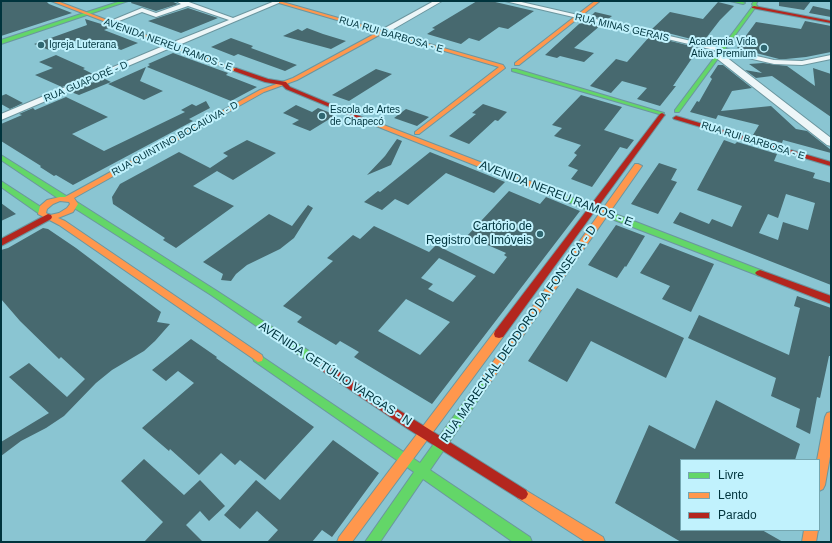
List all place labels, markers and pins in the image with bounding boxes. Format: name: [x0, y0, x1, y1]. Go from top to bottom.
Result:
place label: Academia Vida Ativa Premium: [689, 36, 756, 60]
place label: Igreja Luterana: [49, 39, 116, 51]
marker: Igreja Luterana: [36, 40, 46, 50]
marker: Academia Vida Ativa Premium: [759, 43, 769, 53]
place label: Escola de Artes de Chapecó: [330, 104, 400, 128]
marker: Escola de Artes de Chapecó: [317, 111, 327, 121]
place label: Cartório de Registro de Imóveis: [426, 220, 532, 248]
marker: Cartório de Registro de Imóveis: [535, 229, 545, 239]

